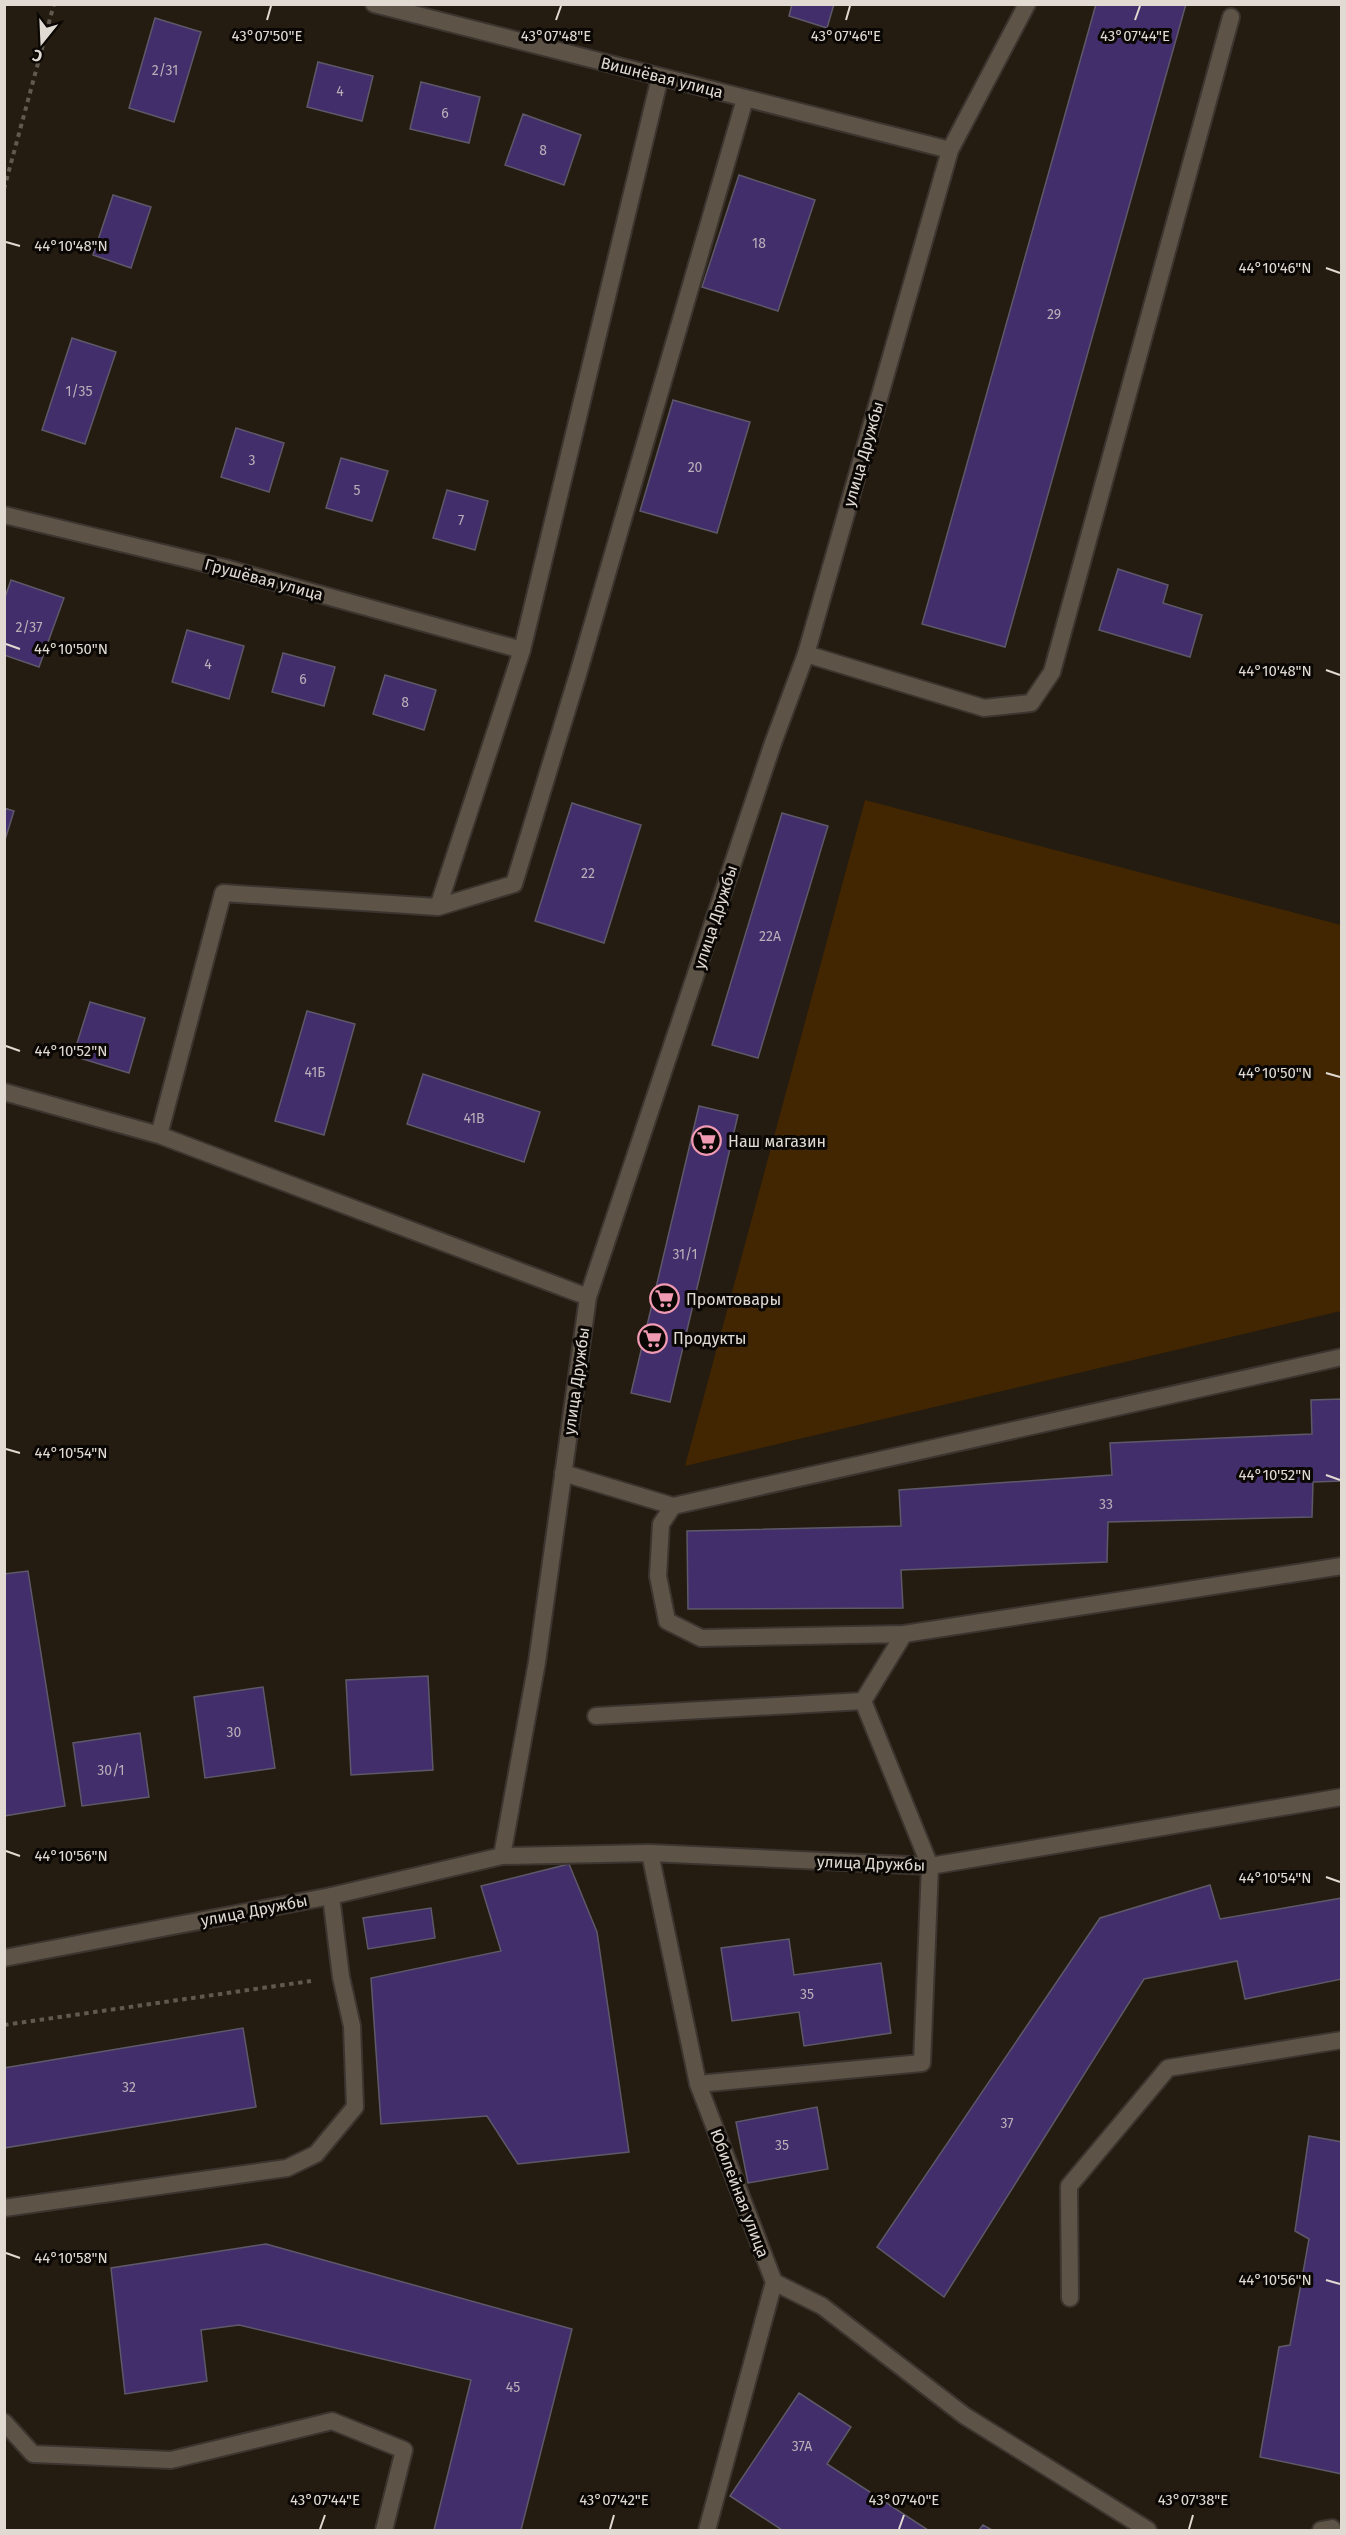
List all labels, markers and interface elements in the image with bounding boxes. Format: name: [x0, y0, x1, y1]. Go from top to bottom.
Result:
north arrow: [12, 12, 72, 72]
text: 43°07'50"E: [232, 27, 302, 45]
text: 43°07'48"E: [521, 27, 591, 45]
text: 43°07'46"E: [811, 27, 881, 45]
text: 43°07'44"E: [1100, 27, 1170, 45]
text: С: [29, 45, 45, 66]
street label: Вишнёвая улица: [599, 53, 725, 102]
house number: 2/31: [152, 62, 178, 79]
house number: 4: [336, 83, 344, 100]
house number: 6: [441, 105, 449, 122]
house number: 8: [539, 142, 547, 159]
house number: 18: [752, 235, 766, 252]
text: 44°10'48"N: [34, 237, 108, 255]
text: 44°10'46"N: [1238, 259, 1312, 277]
house number: 29: [1047, 306, 1061, 323]
house number: 1/35: [66, 383, 92, 400]
street label: улица Дружбы: [839, 399, 888, 509]
house number: 3: [249, 452, 256, 469]
house number: 20: [688, 459, 703, 476]
house number: 5: [353, 482, 361, 499]
house number: 7: [458, 512, 464, 529]
street label: Грушёвая улица: [202, 555, 325, 604]
house number: 2/37: [16, 619, 42, 636]
text: 44°10'50"N: [34, 640, 108, 658]
house number: 4: [204, 656, 212, 673]
text: 44°10'48"N: [1238, 662, 1312, 680]
house number: 6: [299, 671, 307, 688]
house number: 8: [401, 694, 409, 711]
street label: улица Дружбы: [690, 863, 741, 972]
house number: 22: [581, 865, 595, 882]
house number: 22А: [759, 928, 781, 945]
text: 44°10'52"N: [35, 1042, 107, 1060]
house number: 41Б: [305, 1064, 325, 1081]
text: 44°10'50"N: [1238, 1064, 1312, 1082]
house number: 41В: [463, 1110, 485, 1127]
supermarket icon: Наш магазин: [691, 1125, 723, 1157]
place label: Наш магазин: [728, 1132, 826, 1151]
house number: 31/1: [672, 1246, 698, 1263]
supermarket icon: Промтовары: [649, 1283, 681, 1315]
place label: Промтовары: [686, 1290, 781, 1309]
supermarket icon: Продукты: [636, 1322, 668, 1354]
street label: улица Дружбы: [560, 1326, 593, 1436]
place label: Продукты: [673, 1329, 747, 1348]
text: 44°10'54"N: [35, 1444, 107, 1462]
text: 44°10'52"N: [1239, 1466, 1311, 1484]
house number: 33: [1099, 1496, 1113, 1513]
house number: 30: [227, 1724, 242, 1741]
house number: 30/1: [97, 1762, 125, 1779]
text: 44°10'56"N: [34, 1847, 108, 1865]
street label: улица Дружбы: [817, 1852, 925, 1875]
text: 44°10'54"N: [1239, 1869, 1311, 1887]
street label: улица Дружбы: [199, 1891, 309, 1930]
house number: 35: [800, 1986, 814, 2003]
house number: 32: [122, 2079, 136, 2096]
house number: 37: [1000, 2115, 1014, 2132]
street label: Юбилейная улица: [706, 2126, 773, 2260]
house number: 35: [775, 2137, 789, 2154]
text: 44°10'58"N: [34, 2249, 108, 2267]
text: 44°10'56"N: [1238, 2271, 1312, 2289]
house number: 45: [506, 2379, 520, 2396]
house number: 37А: [792, 2438, 812, 2455]
text: 43°07'44"E: [290, 2491, 360, 2509]
text: 43°07'42"E: [579, 2491, 649, 2509]
text: 43°07'40"E: [869, 2491, 939, 2509]
text: 43°07'38"E: [1158, 2491, 1228, 2509]

